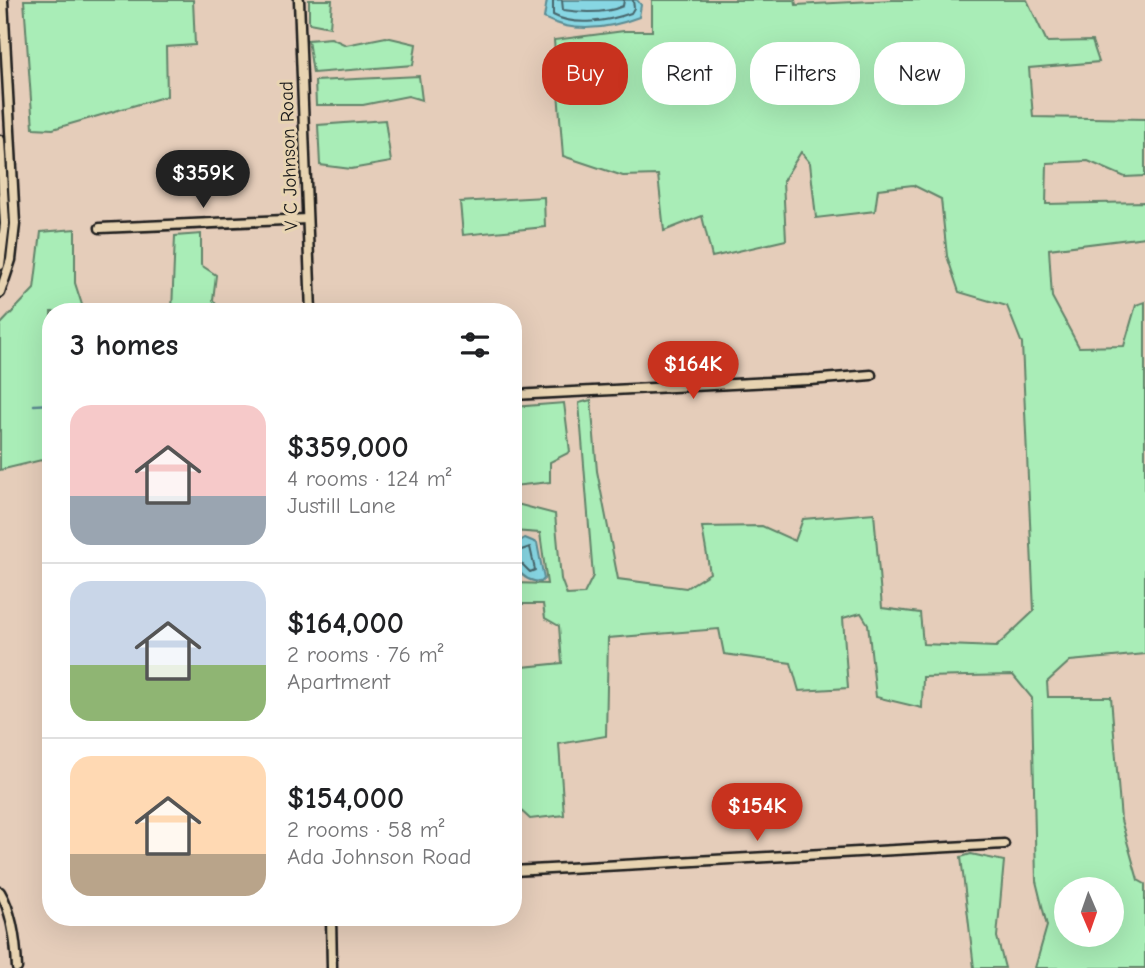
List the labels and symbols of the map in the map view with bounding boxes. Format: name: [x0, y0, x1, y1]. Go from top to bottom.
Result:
street label: V C Johnson Road: [275, 81, 303, 231]
pin: $359K: [154, 150, 252, 210]
pin: $164K: [644, 342, 742, 401]
pin: $154K: [708, 784, 806, 843]
north arrow: [1054, 877, 1124, 947]

